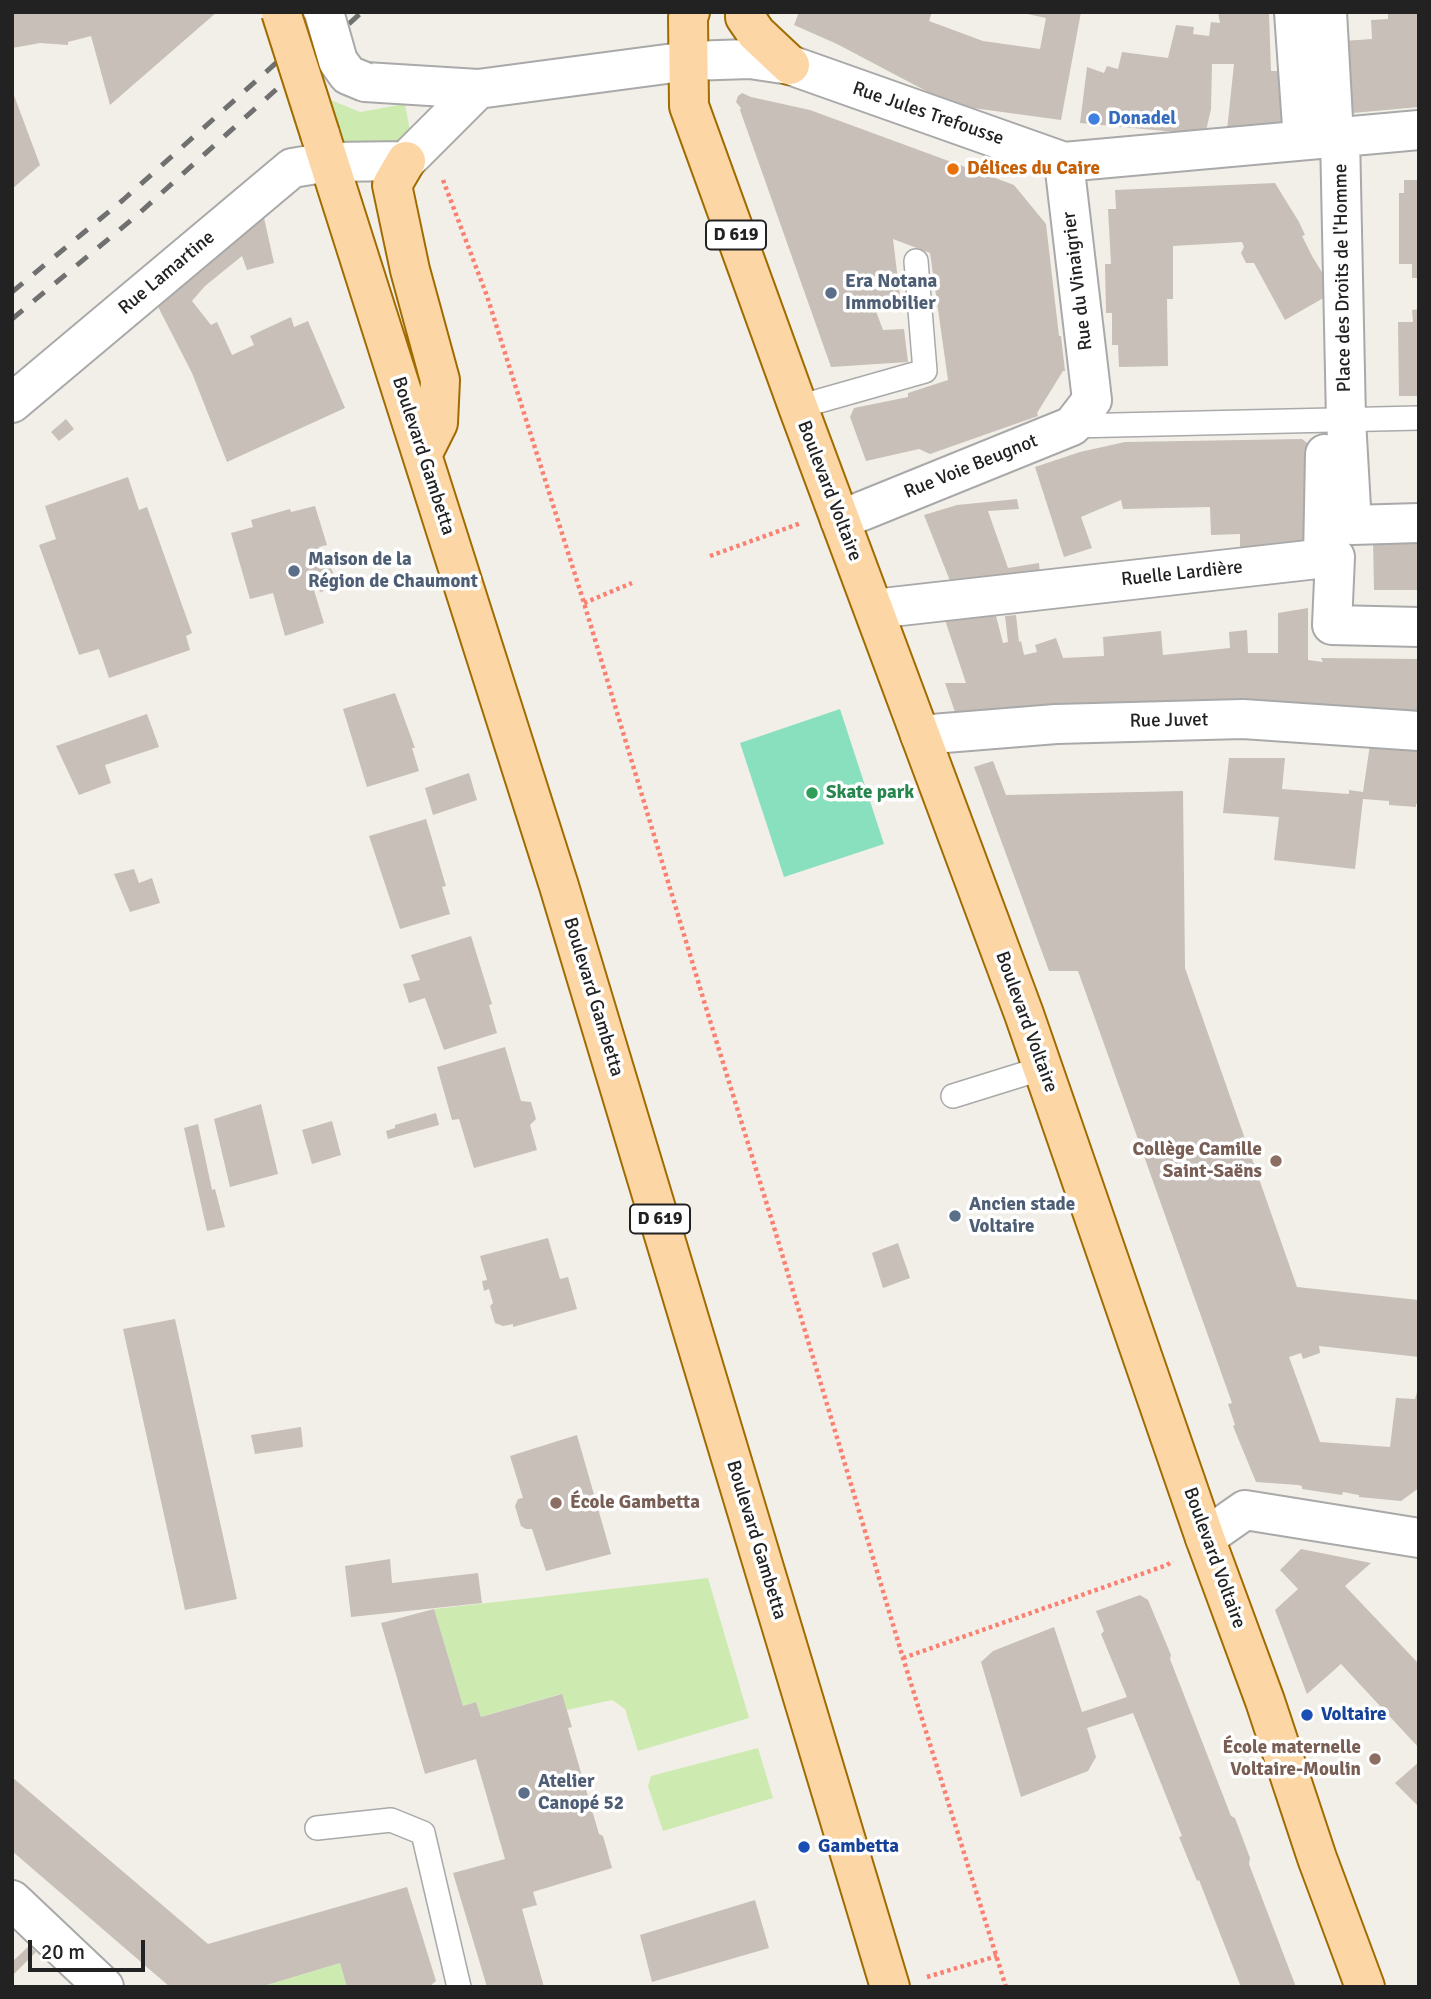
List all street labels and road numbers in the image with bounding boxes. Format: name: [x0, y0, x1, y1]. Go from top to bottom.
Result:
street label: Rue Jules Trefousse: [849, 77, 1007, 151]
street label: Place des Droits de l'Homme: [1330, 163, 1356, 393]
street label: Rue du Vinaigrier: [1058, 210, 1098, 352]
road number: D 619: [706, 220, 766, 249]
street label: Rue Lamartine: [114, 226, 220, 320]
street label: Boulevard Gambetta: [387, 374, 459, 538]
street label: Boulevard Voltaire: [792, 418, 866, 564]
street label: Rue Voie Beugnot: [901, 430, 1041, 504]
street label: Ruelle Lardière: [1120, 556, 1244, 592]
street label: Rue Juvet: [1130, 709, 1208, 733]
street label: Boulevard Gambetta: [558, 915, 628, 1079]
street label: Boulevard Voltaire: [990, 948, 1062, 1096]
road number: D 619: [630, 1204, 690, 1234]
street label: Boulevard Gambetta: [721, 1458, 791, 1622]
street label: Boulevard Voltaire: [1178, 1484, 1250, 1632]

